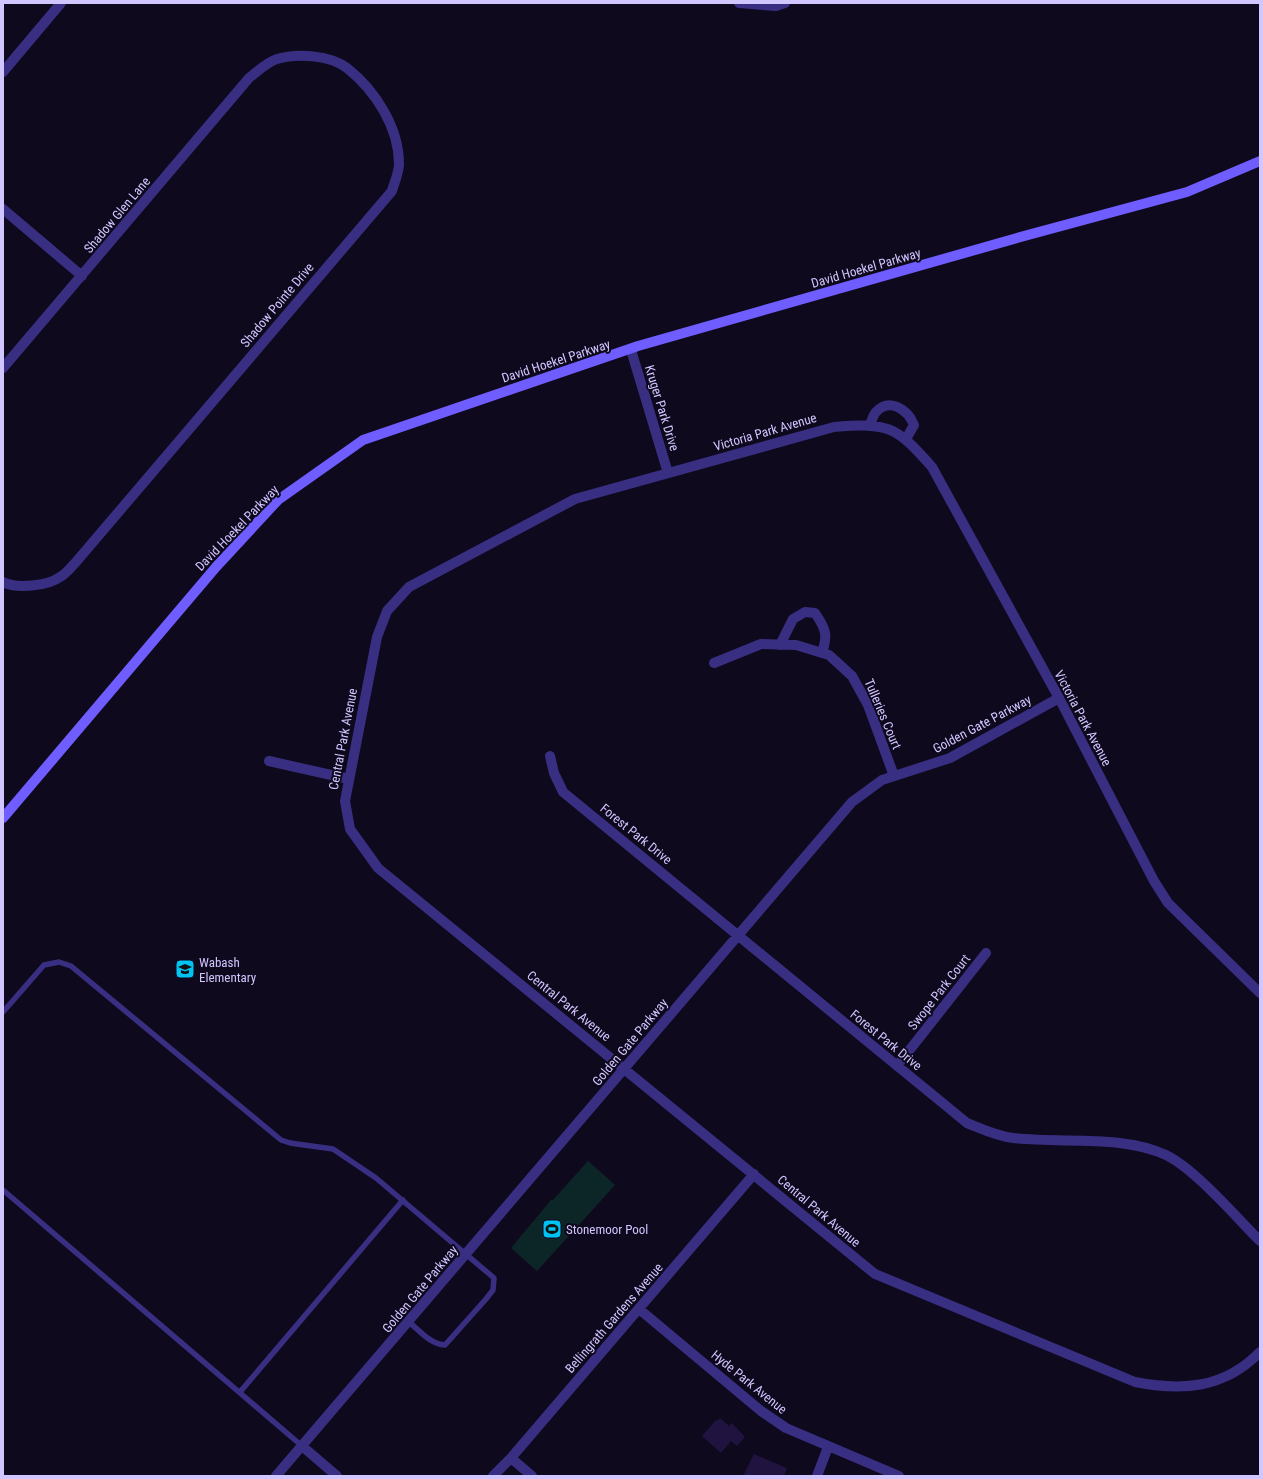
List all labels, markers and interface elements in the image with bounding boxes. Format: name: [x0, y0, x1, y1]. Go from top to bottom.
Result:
street label: Shadow Glen Lane: [81, 174, 153, 256]
street label: David Hoekel Parkway: [810, 245, 923, 291]
street label: Shadow Pointe Drive: [237, 260, 317, 350]
street label: David Hoekel Parkway: [500, 336, 613, 386]
street label: Kruger Park Drive: [642, 363, 682, 453]
street label: Victoria Park Avenue: [712, 410, 818, 454]
street label: David Hoekel Parkway: [192, 482, 282, 574]
street label: Victoria Park Avenue: [1051, 668, 1115, 768]
street label: Tulleries Court: [861, 677, 905, 751]
street label: Central Park Avenue: [326, 687, 360, 791]
street label: Golden Gate Parkway: [930, 692, 1034, 756]
street label: Forest Park Drive: [597, 801, 675, 867]
street label: Swope Park Court: [905, 951, 973, 1033]
place label: Wabash Elementary: [199, 955, 257, 985]
school or university icon: Wabash Elementary: [174, 958, 196, 980]
street label: Central Park Avenue: [524, 968, 614, 1044]
street label: Golden Gate Parkway: [589, 995, 671, 1089]
street label: Forest Park Drive: [847, 1007, 925, 1073]
street label: Central Park Avenue: [775, 1172, 863, 1250]
sports icon: Stonemoor Pool: [541, 1218, 563, 1240]
place label: Stonemoor Pool: [566, 1222, 648, 1237]
street label: Golden Gate Parkway: [379, 1242, 461, 1336]
street label: Bellingrath Gardens Avenue: [562, 1260, 666, 1376]
street label: Hyde Park Avenue: [708, 1347, 790, 1417]

